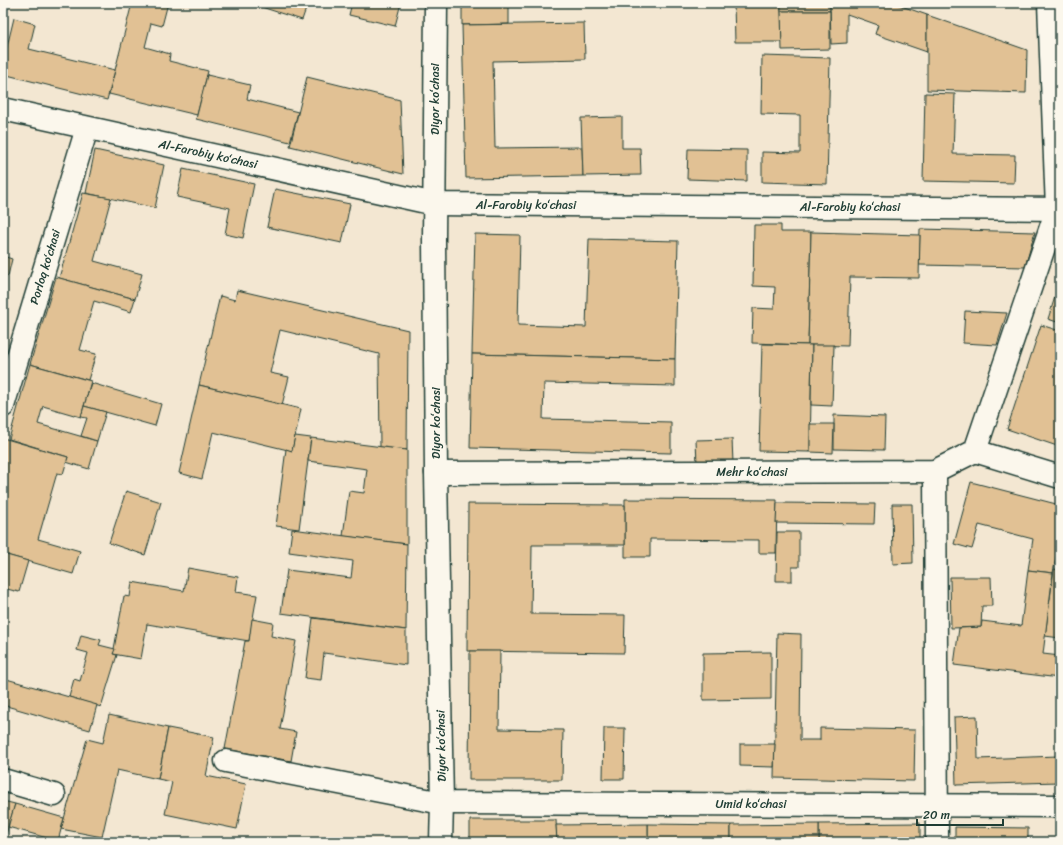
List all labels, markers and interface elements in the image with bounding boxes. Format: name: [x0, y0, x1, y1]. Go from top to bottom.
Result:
street label: Diyor koʻchasi: [424, 62, 446, 135]
street label: Al-Farobiy koʻchasi: [156, 133, 260, 175]
street label: Al-Farobiy koʻchasi: [475, 194, 577, 216]
street label: Al-Farobiy koʻchasi: [799, 196, 901, 218]
street label: Porloq koʻchasi: [23, 226, 67, 307]
street label: Diyor koʻchasi: [425, 386, 447, 459]
street label: Mehr koʻchasi: [716, 461, 788, 483]
street label: Diyor koʻchasi: [429, 709, 453, 782]
street label: Umid koʻchasi: [715, 793, 787, 815]
scale bar: [917, 801, 1003, 827]
text: 20 m: [923, 804, 950, 826]

